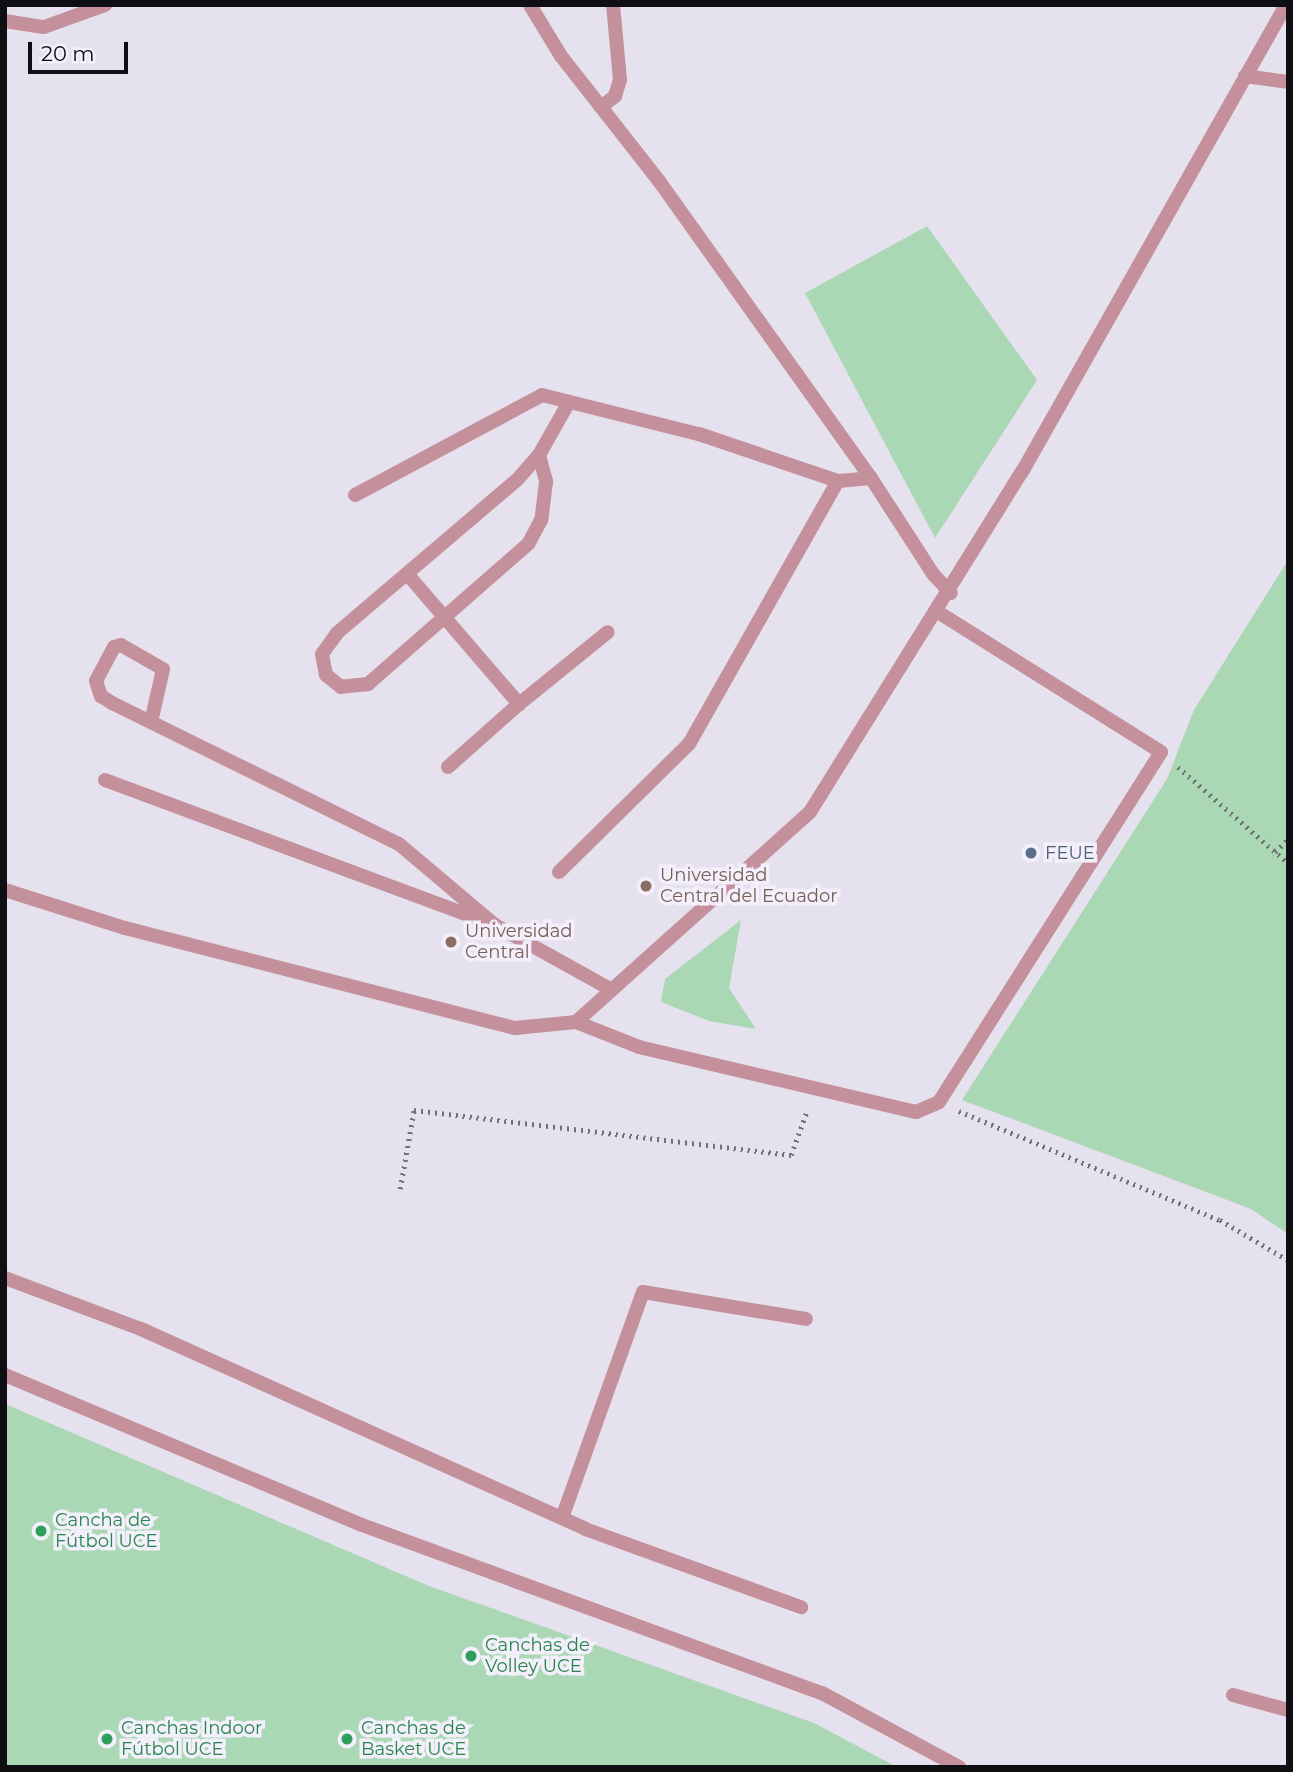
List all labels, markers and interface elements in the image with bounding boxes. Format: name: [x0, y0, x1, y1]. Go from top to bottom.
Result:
scale bar: [32, 28, 131, 72]
text: 20 m: [41, 41, 95, 66]
place label: FEUE: [1045, 842, 1095, 864]
marker: FEUE: [1023, 845, 1039, 861]
place label: Universidad Central del Ecuador: [660, 865, 837, 908]
marker: Universidad Central del Ecuador: [638, 878, 654, 894]
place label: Universidad Central: [465, 921, 572, 964]
marker: Universidad Central: [443, 934, 459, 950]
place label: Cancha de Fútbol UCE: [55, 1510, 158, 1552]
marker: Cancha de Fútbol UCE: [33, 1523, 49, 1539]
place label: Canchas de Volley UCE: [485, 1635, 590, 1678]
marker: Canchas de Volley UCE: [463, 1648, 479, 1664]
place label: Canchas Indoor Fútbol UCE: [121, 1718, 262, 1760]
place label: Canchas de Basket UCE: [361, 1718, 466, 1760]
marker: Canchas Indoor Fútbol UCE: [99, 1731, 115, 1747]
marker: Canchas de Basket UCE: [339, 1731, 355, 1747]

